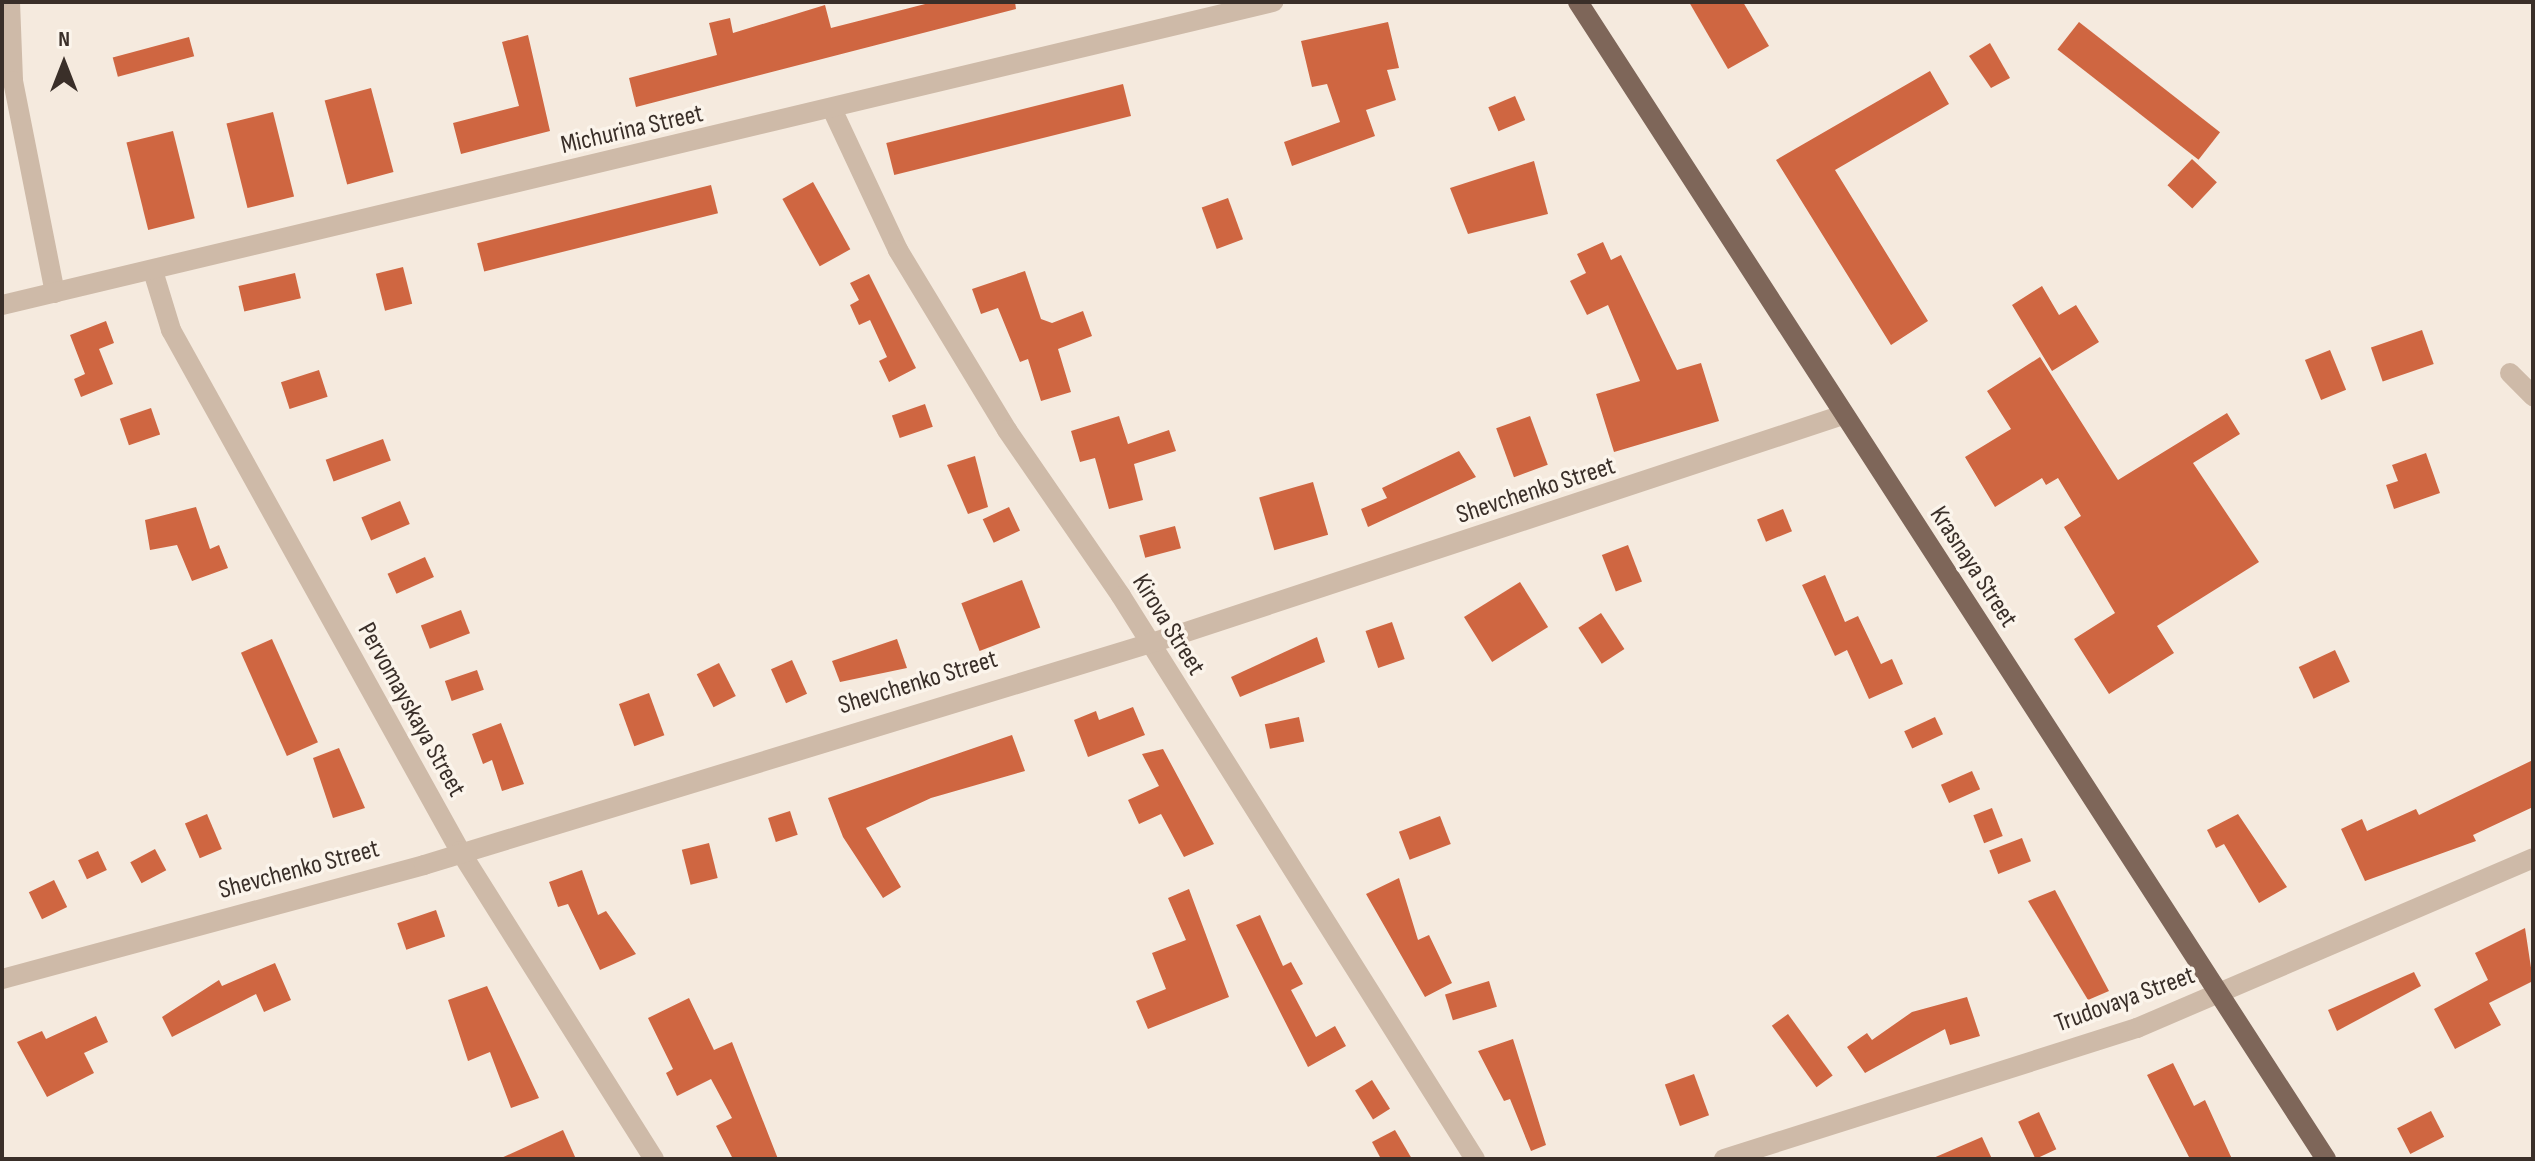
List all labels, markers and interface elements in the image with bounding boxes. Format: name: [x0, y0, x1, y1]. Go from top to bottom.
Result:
north arrow: [24, 24, 104, 104]
text: N: [58, 26, 70, 53]
street label: Michurina Street: [558, 98, 706, 162]
street label: Shevchenko Street: [1453, 451, 1619, 531]
street label: Krasnaya Street: [1922, 501, 2024, 633]
street label: Kirova Street: [1125, 569, 1211, 681]
street label: Pervomayskaya Street: [350, 618, 472, 802]
street label: Shevchenko Street: [835, 644, 1001, 722]
street label: Shevchenko Street: [215, 834, 383, 906]
street label: Trudovaya Street: [2051, 960, 2199, 1040]

